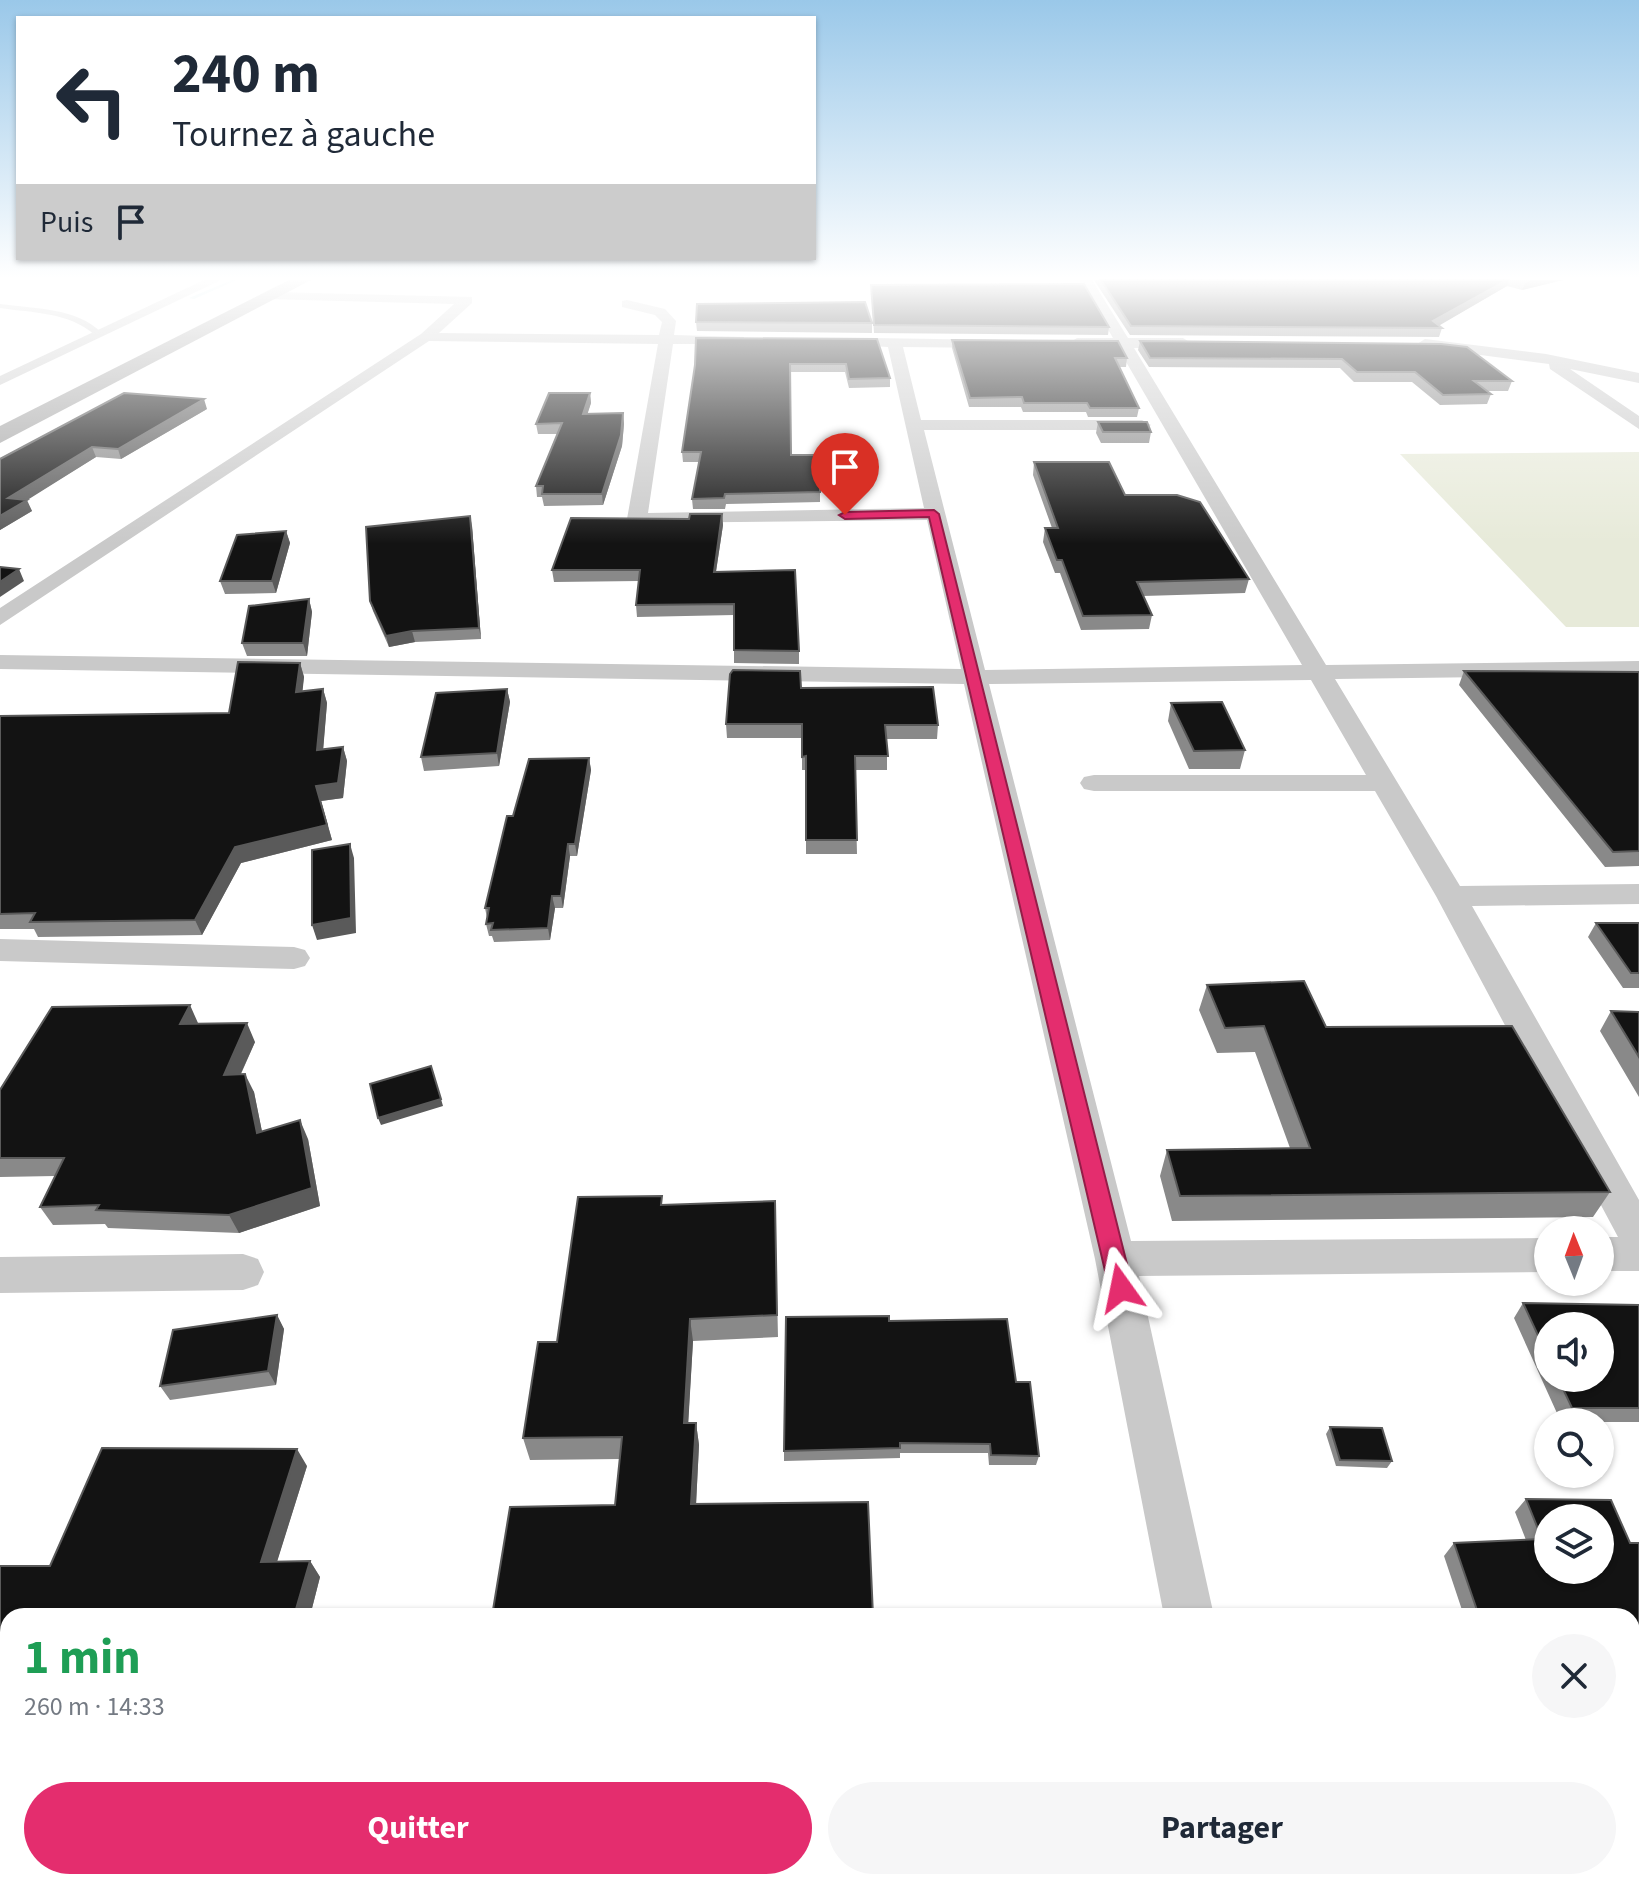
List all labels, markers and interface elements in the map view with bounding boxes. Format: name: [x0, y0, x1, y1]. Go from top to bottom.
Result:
text: 240 m: [172, 35, 320, 114]
icon: left: [40, 48, 144, 152]
text: Tournez à gauche: [172, 109, 435, 160]
icon: arrive: [109, 200, 153, 244]
text: Puis: [40, 201, 93, 244]
pin: [811, 433, 879, 515]
icon: arrive: [823, 445, 867, 489]
north arrow: [1534, 1216, 1614, 1296]
map controls: [1534, 1216, 1614, 1584]
position arrow: [1079, 1246, 1163, 1330]
button: sound: [1534, 1312, 1614, 1392]
button: search: [1534, 1408, 1614, 1488]
button: layers: [1534, 1504, 1614, 1584]
text: 1 min: [24, 1624, 141, 1692]
button: close: [1532, 1634, 1616, 1718]
text: 260 m · 14:33: [24, 1688, 165, 1725]
button: Quitter: [24, 1782, 812, 1874]
button: Partager: [828, 1782, 1616, 1874]

